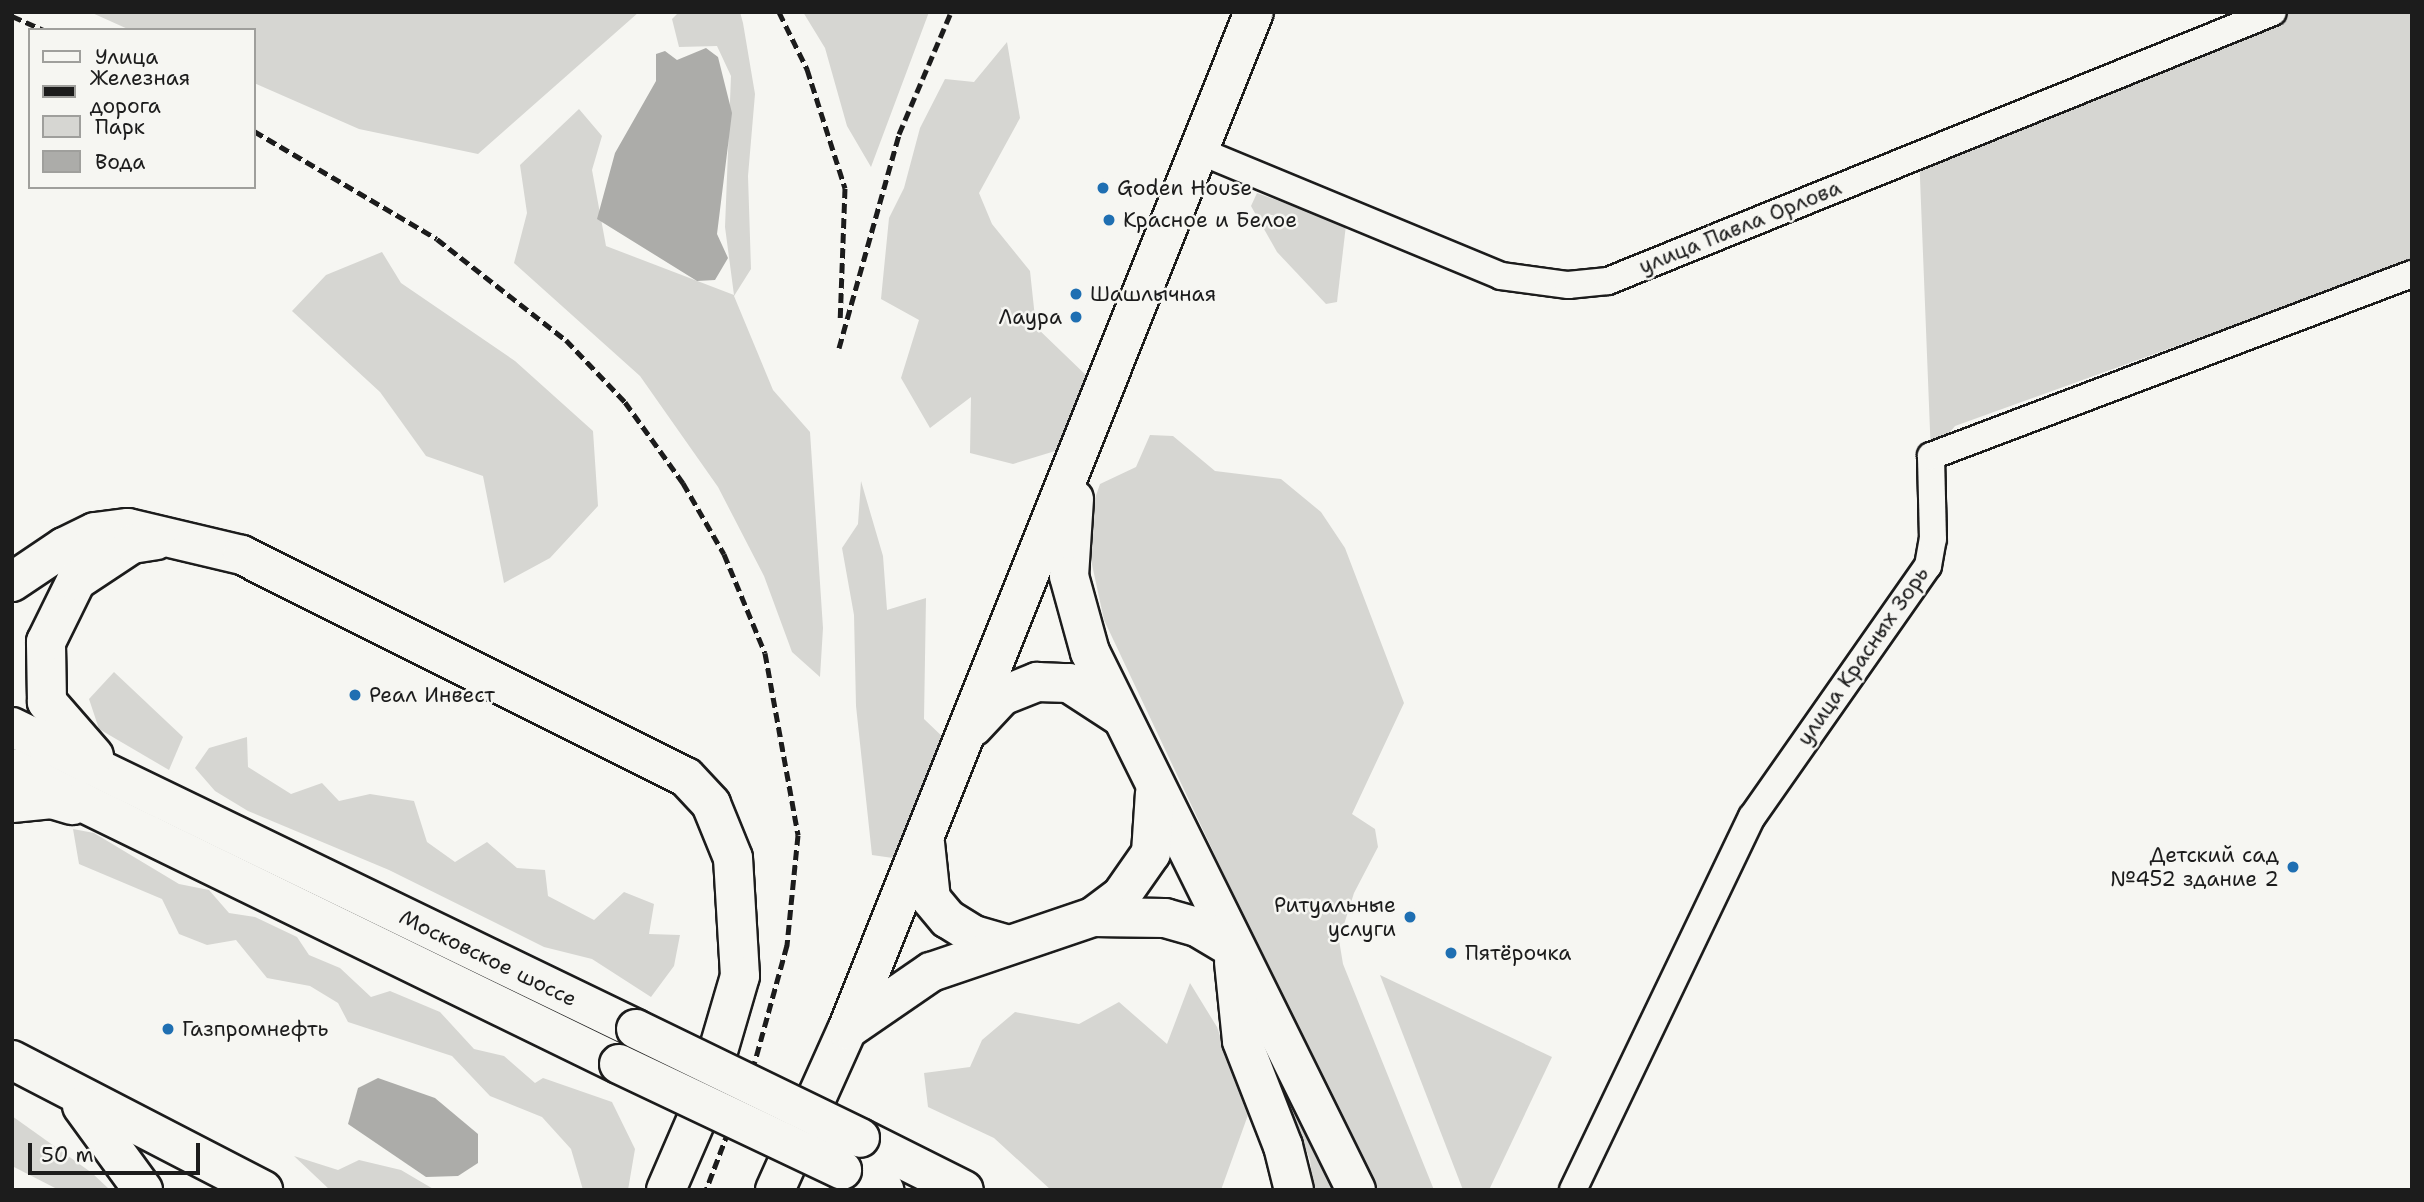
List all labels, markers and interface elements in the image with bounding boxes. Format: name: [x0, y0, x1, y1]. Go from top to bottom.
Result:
legend: [28, 28, 256, 189]
text: Улица: [95, 43, 158, 71]
text: Железная дорога: [90, 64, 190, 120]
text: Парк: [95, 113, 145, 141]
text: Вода: [95, 148, 145, 176]
place label: Goden House: [1117, 175, 1252, 201]
street label: улица Павла Орлова: [1635, 175, 1845, 279]
marker: Goden House: [1095, 180, 1111, 196]
place label: Красное и Белое: [1123, 207, 1297, 233]
marker: Красное и Белое: [1101, 212, 1117, 228]
place label: Шашлычная: [1090, 281, 1216, 307]
marker: Шашлычная: [1068, 286, 1084, 302]
place label: Лаура: [998, 304, 1062, 330]
marker: Лаура: [1068, 309, 1084, 325]
street label: улица Красных Зорь: [1792, 562, 1934, 750]
place label: Реал Инвест: [369, 682, 495, 708]
marker: Реал Инвест: [347, 687, 363, 703]
place label: Детский сад №452 здание 2: [2110, 842, 2279, 892]
marker: Детский сад №452 здание 2: [2285, 859, 2301, 875]
place label: Ритуальные услуги: [1274, 892, 1396, 942]
street label: Московское шоссе: [395, 904, 581, 1012]
marker: Ритуальные услуги: [1402, 909, 1418, 925]
place label: Пятёрочка: [1465, 940, 1571, 966]
marker: Пятёрочка: [1443, 945, 1459, 961]
place label: Газпромнефть: [182, 1016, 328, 1042]
marker: Газпромнефть: [160, 1021, 176, 1037]
scale bar: [32, 1128, 203, 1172]
text: 50 m: [41, 1141, 94, 1169]

